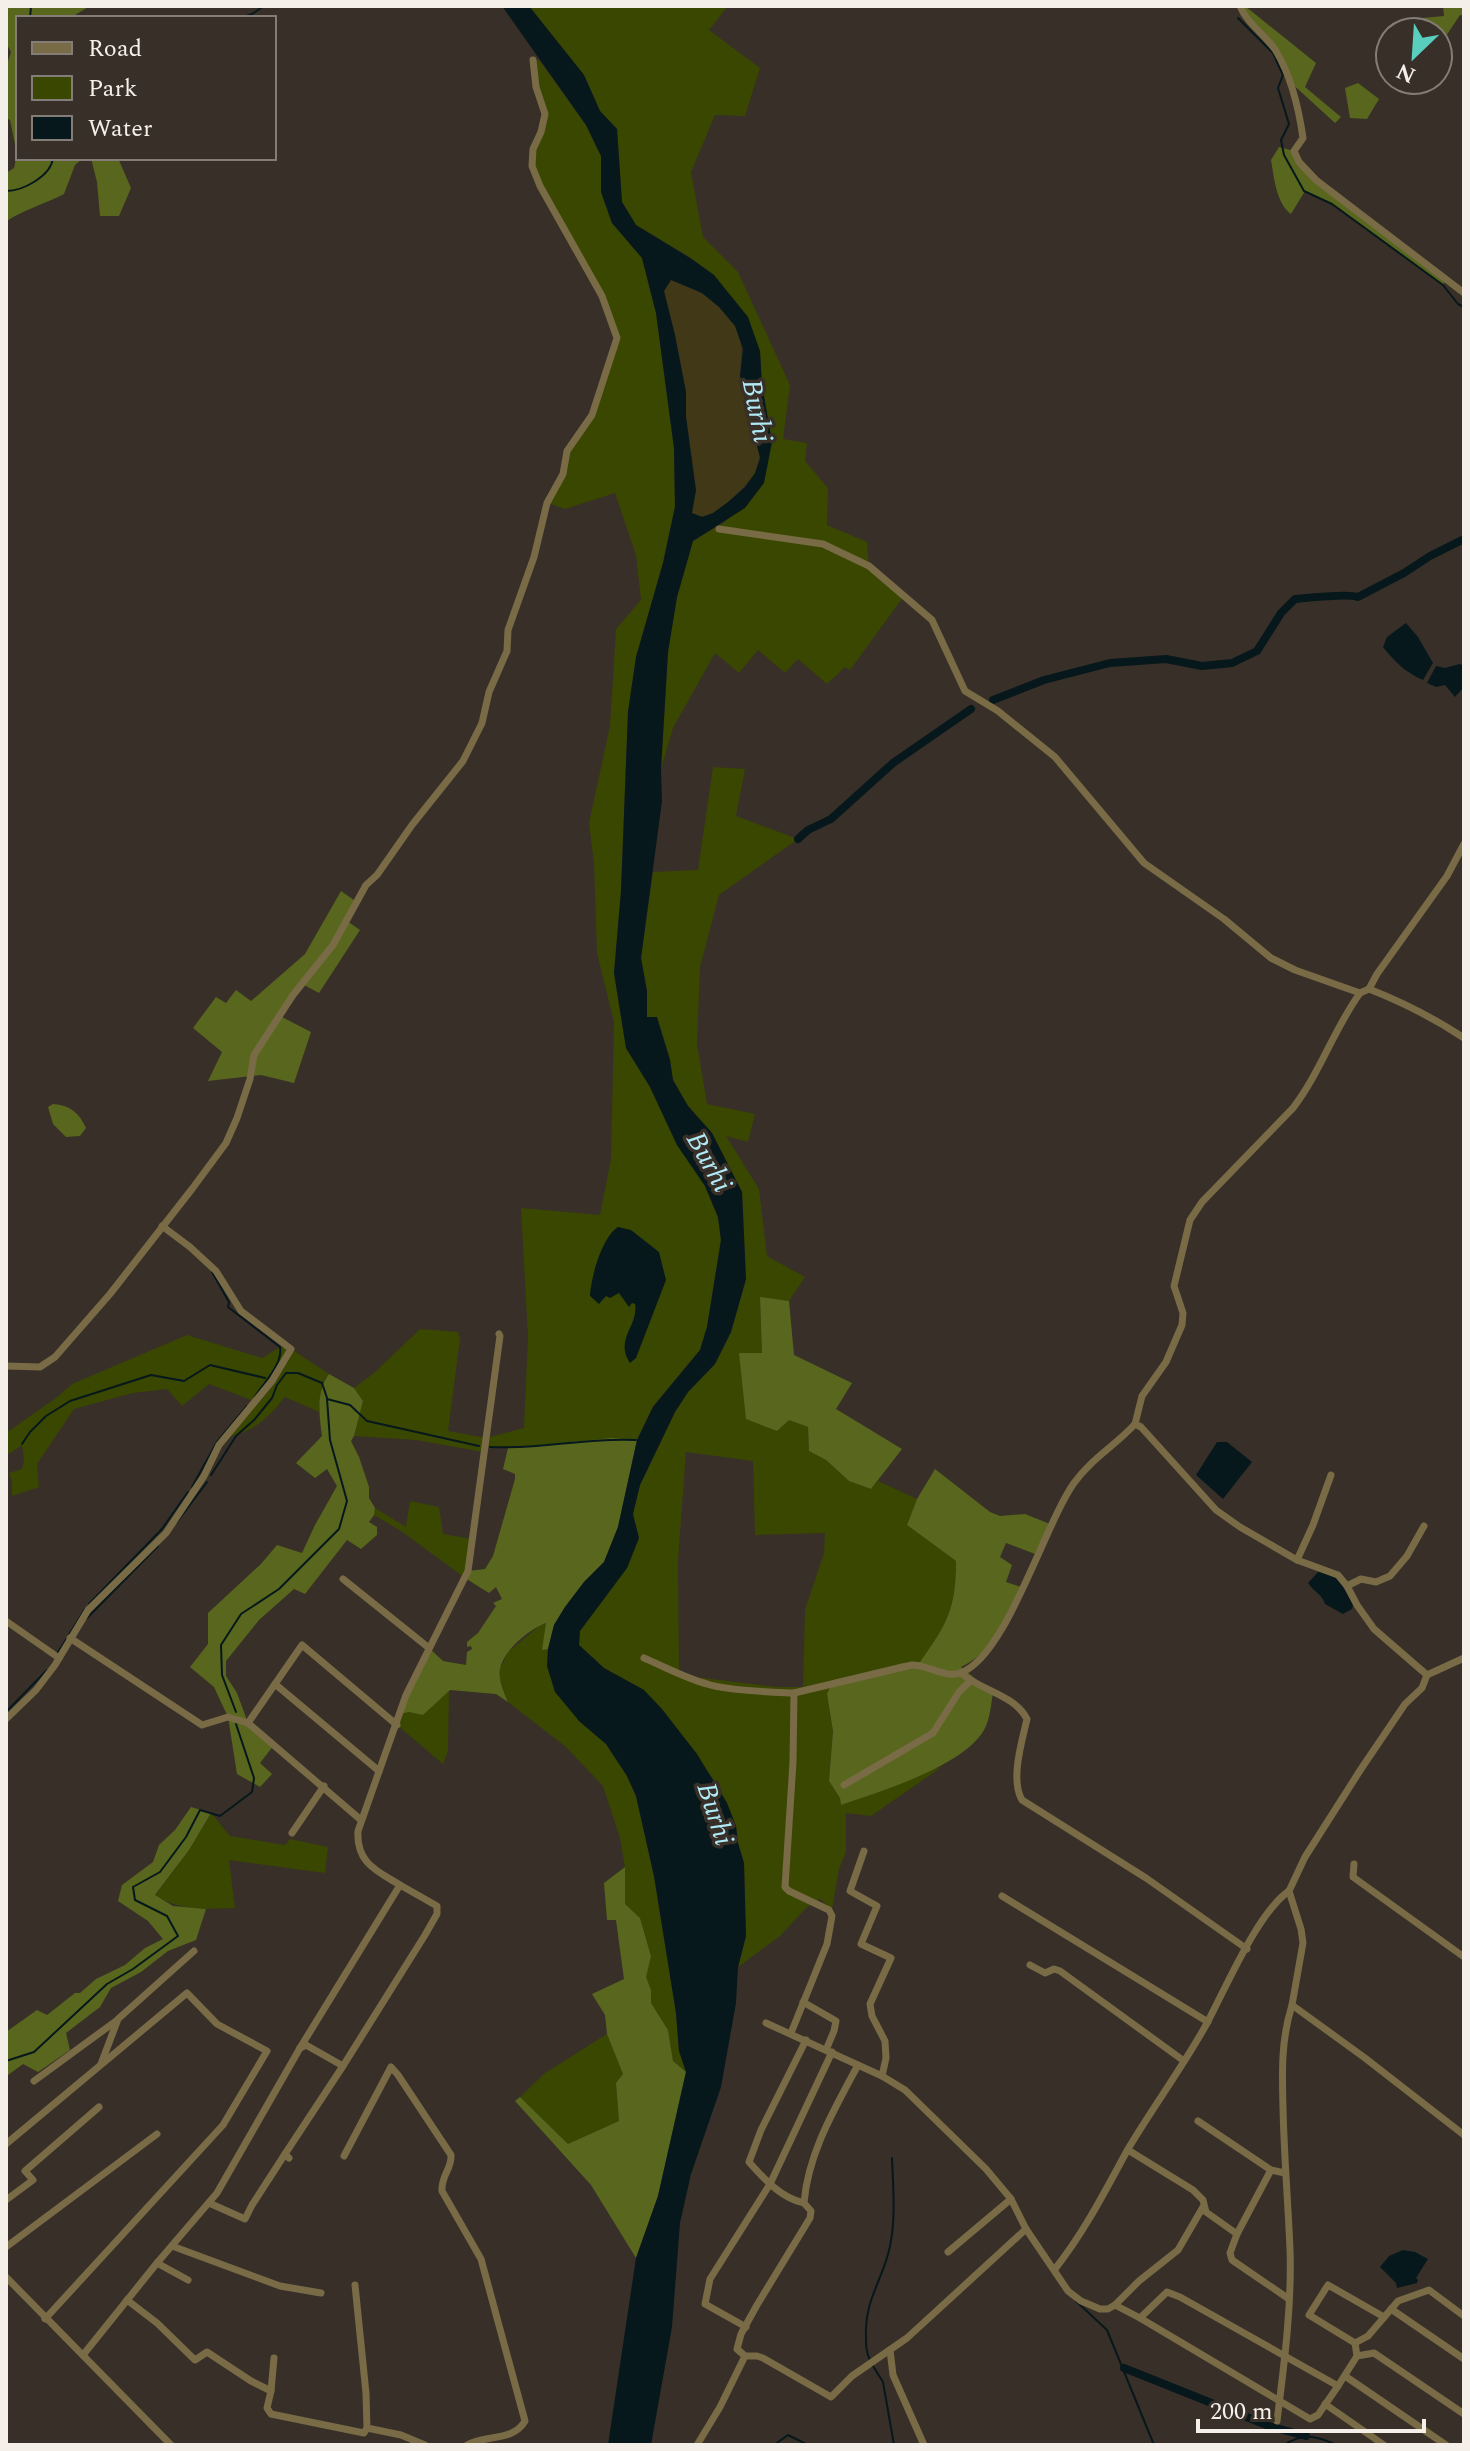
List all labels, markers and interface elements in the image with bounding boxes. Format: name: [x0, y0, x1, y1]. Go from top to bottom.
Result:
legend: [16, 16, 276, 160]
north arrow: [1374, 16, 1454, 96]
text: Road: [88, 31, 142, 67]
text: N: [1391, 54, 1421, 92]
text: Park: [88, 71, 138, 107]
text: Water: [88, 111, 152, 147]
water label: Burhi: [730, 375, 784, 447]
water label: Burhi: [675, 1123, 743, 1201]
water label: Burhi: [685, 1777, 745, 1851]
scale bar: [1198, 2383, 1424, 2433]
text: 200 m: [1210, 2394, 1273, 2430]

